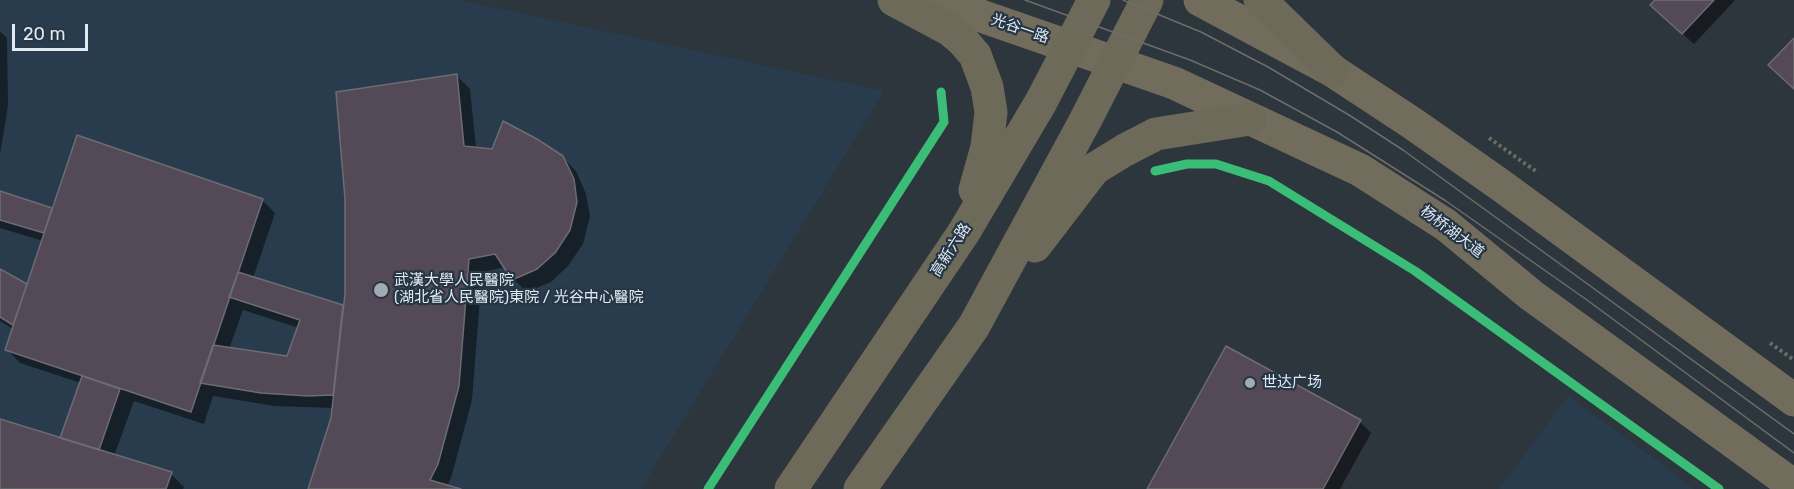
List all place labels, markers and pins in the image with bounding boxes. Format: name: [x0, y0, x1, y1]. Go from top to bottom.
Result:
place label: 武漢大學人民醫院 (湖北省人民醫院)東院 / 光谷中心醫院: [394, 272, 644, 307]
marker: 武漢大學人民醫院 (湖北省人民醫院)東院 / 光谷中心醫院: [372, 281, 390, 299]
place label: 世达广场: [1262, 374, 1322, 392]
marker: 世达广场: [1243, 376, 1257, 390]

